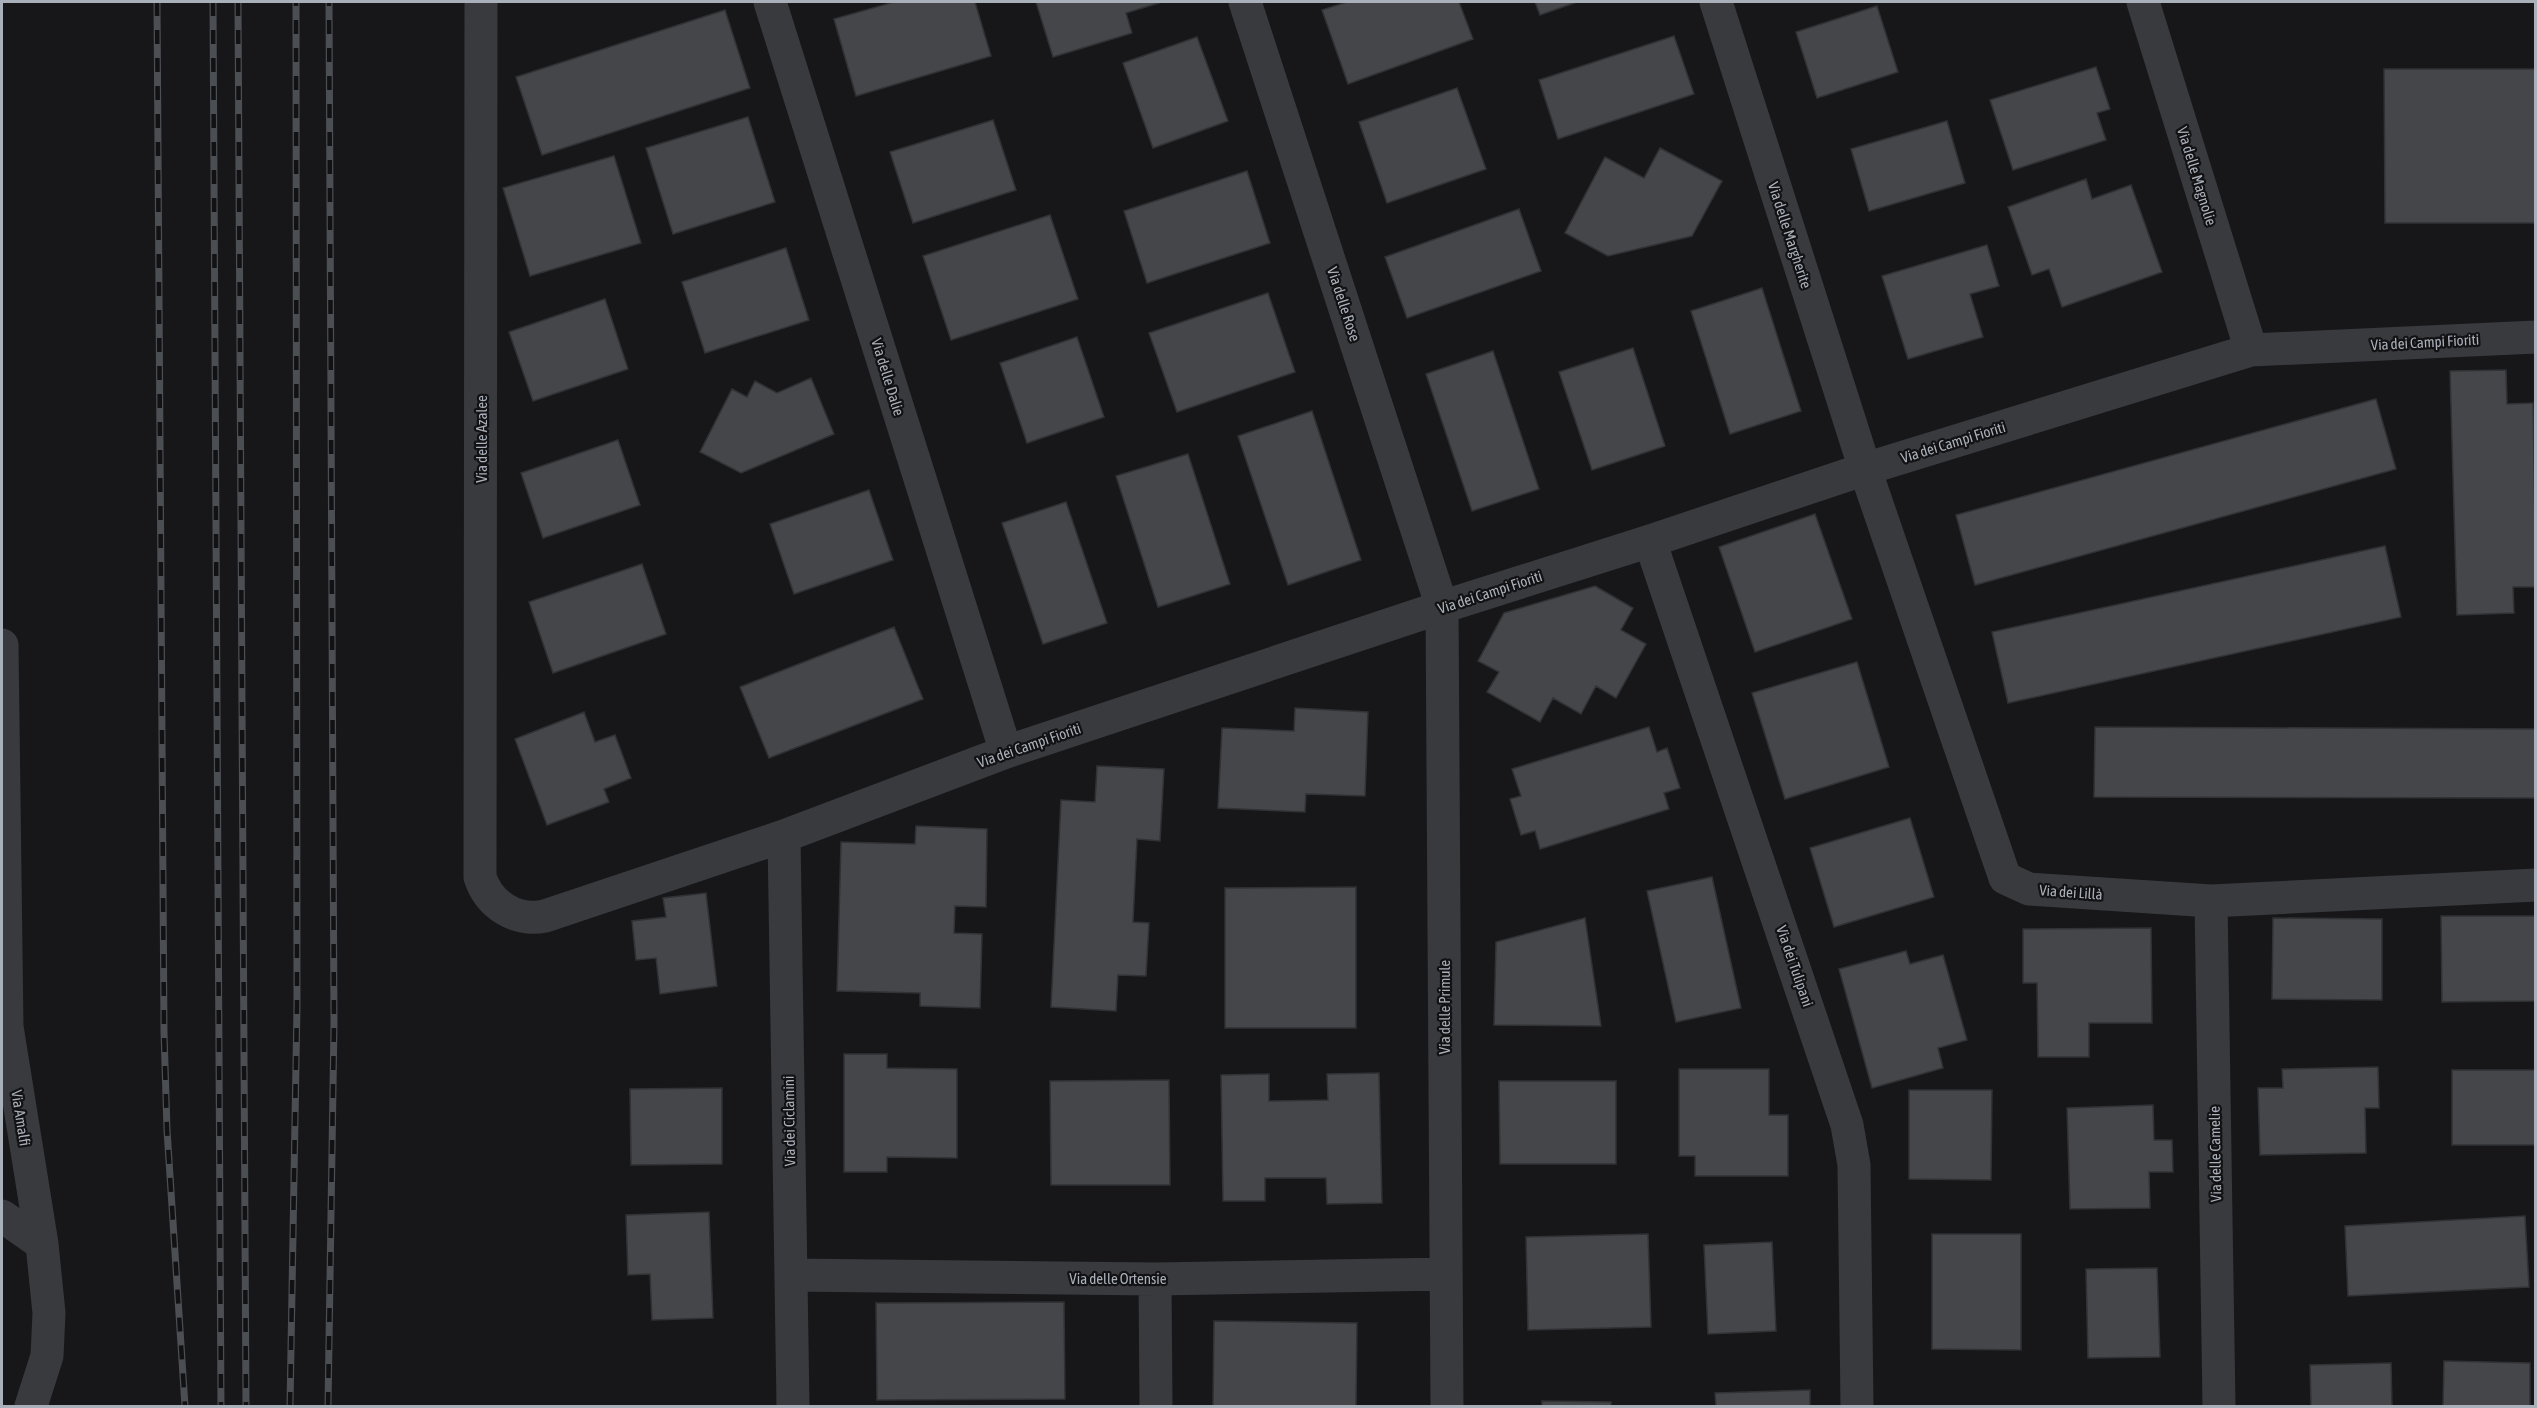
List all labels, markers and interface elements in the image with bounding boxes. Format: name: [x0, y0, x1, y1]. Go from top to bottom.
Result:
street label: Via delle Magnolie: [2174, 125, 2220, 228]
street label: Via delle Margherite: [1765, 180, 1815, 290]
street label: Via delle Rose: [1324, 265, 1364, 343]
street label: Via dei Campi Fioriti: [2370, 331, 2480, 353]
street label: Via delle Dalie: [868, 336, 908, 418]
street label: Via delle Azalee: [473, 395, 490, 483]
street label: Via dei Campi Fioriti: [1899, 418, 2007, 466]
street label: Via dei Campi Fioriti: [1436, 567, 1544, 617]
street label: Via dei Campi Fioriti: [975, 719, 1083, 771]
street label: Via dei Lillà: [2039, 881, 2103, 903]
street label: Via dei Tulipani: [1773, 923, 1817, 1009]
street label: Via delle Primule: [1436, 960, 1453, 1054]
street label: Via dei Ciclamini: [780, 1075, 798, 1167]
street label: Via Amalfi: [8, 1089, 34, 1147]
street label: Via delle Camelie: [2206, 1106, 2224, 1202]
street label: Via delle Ortensie: [1069, 1270, 1167, 1287]

